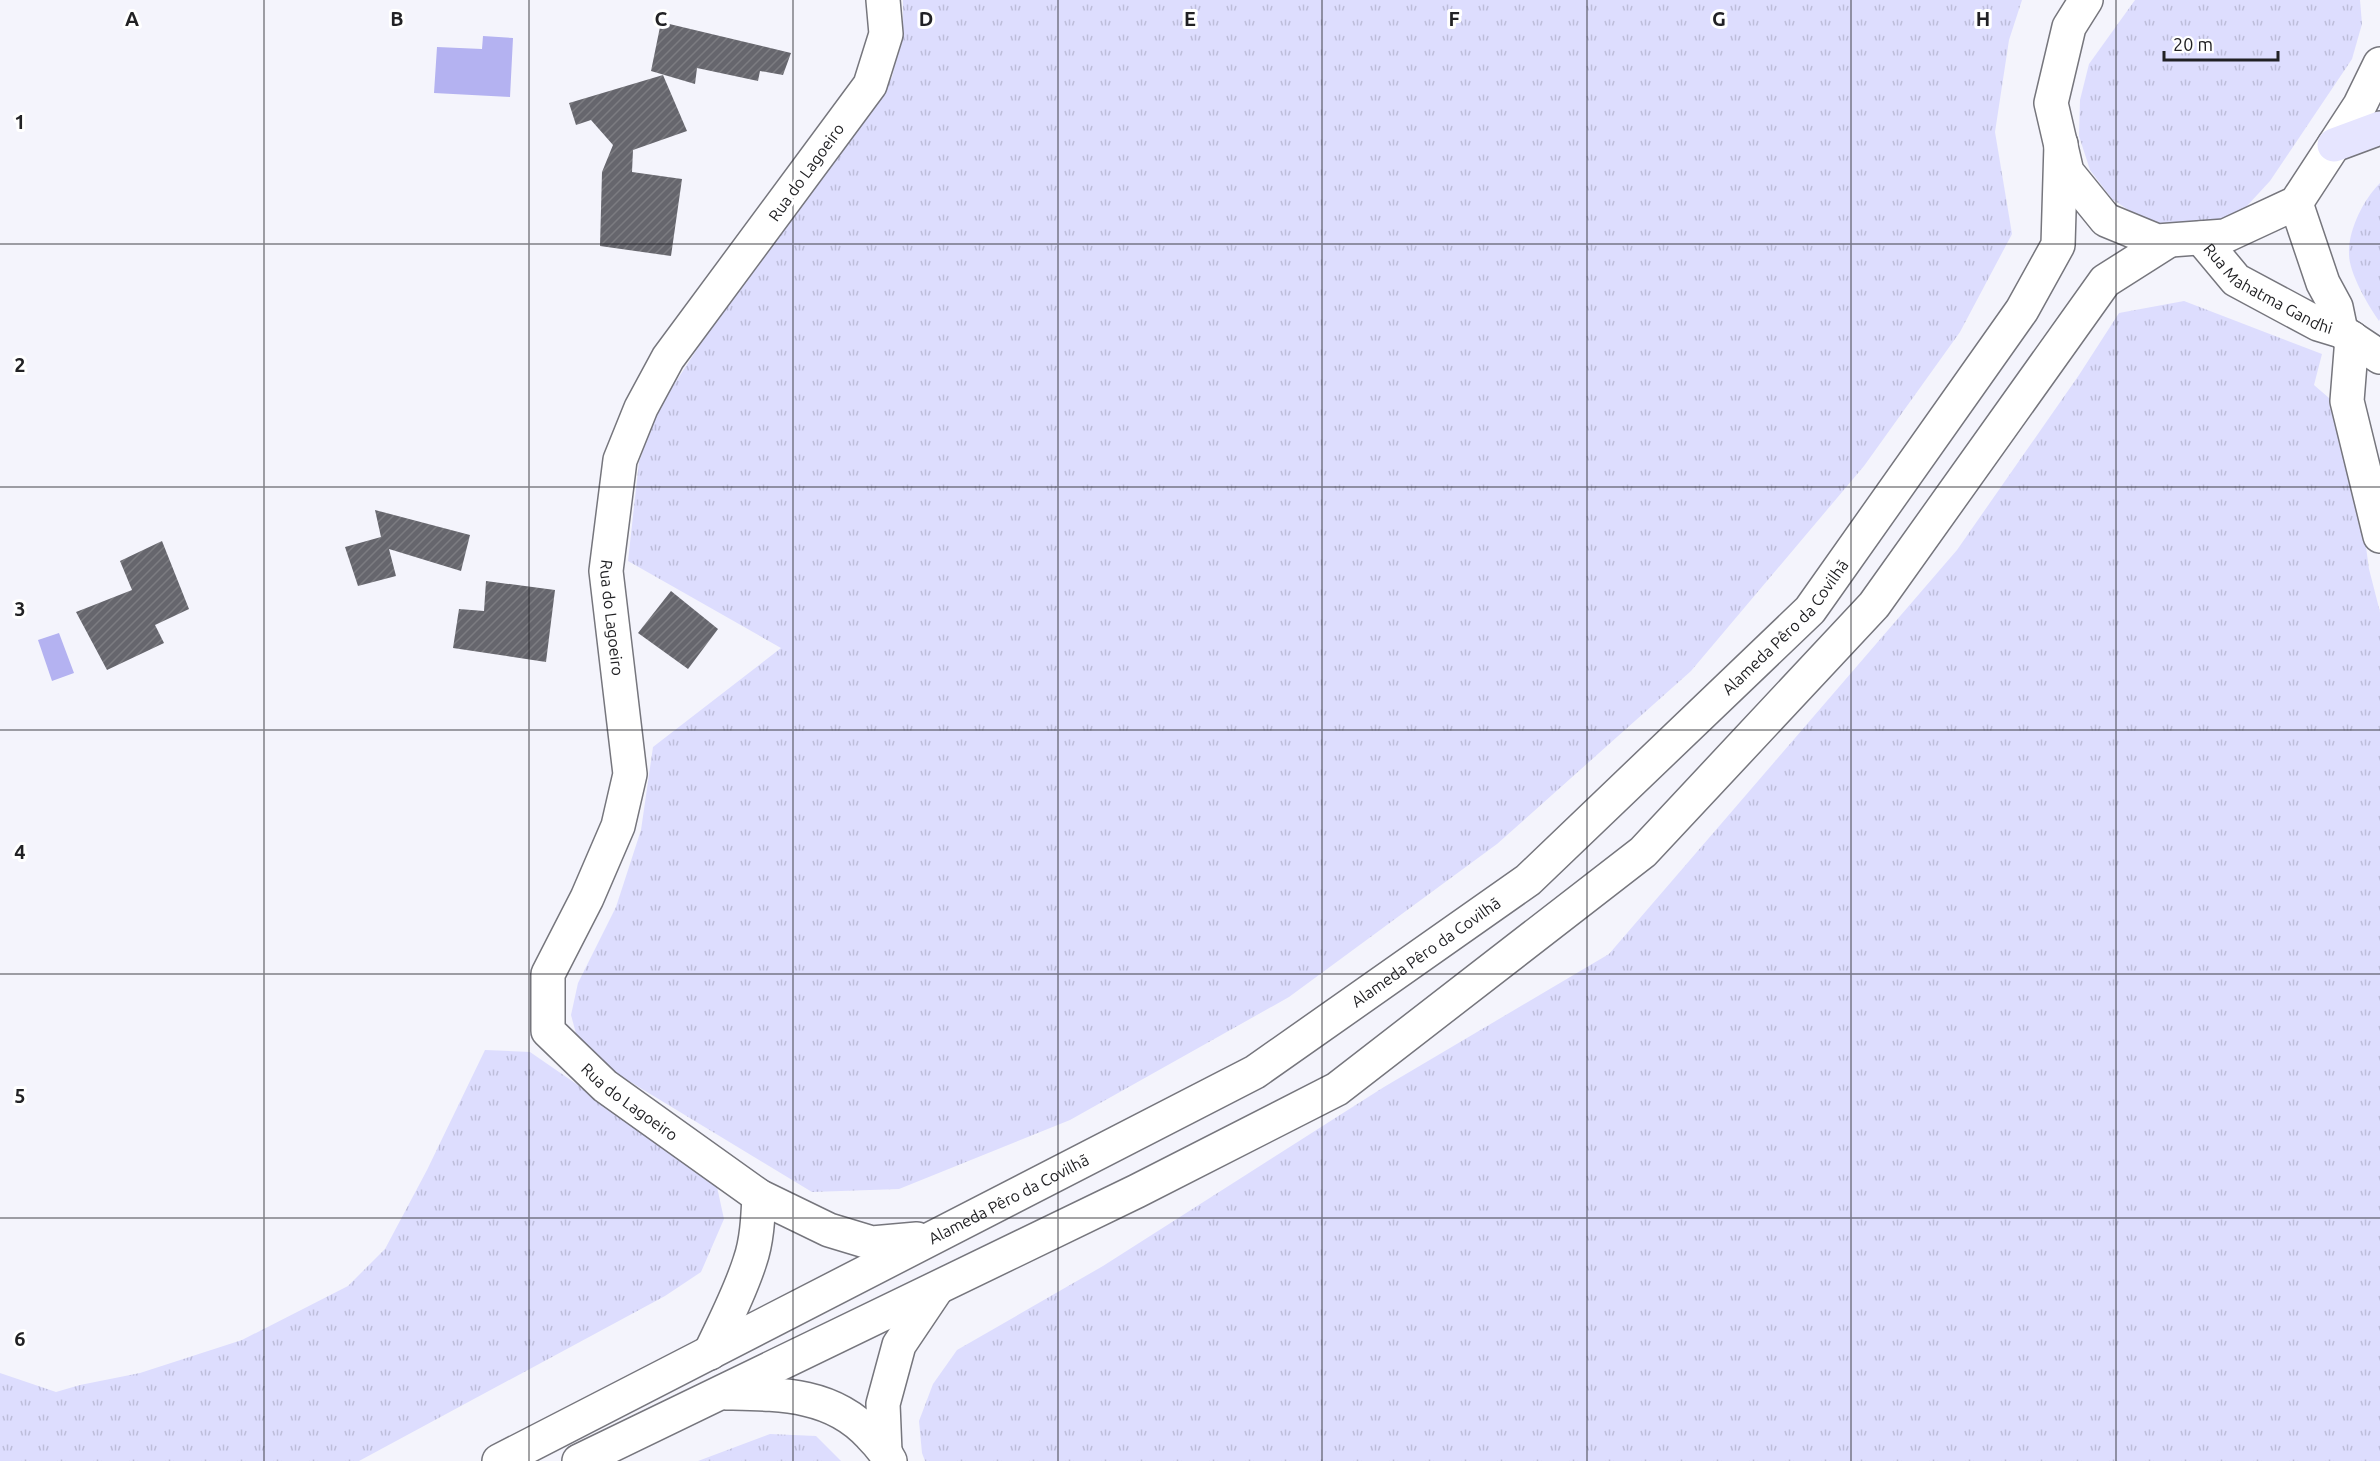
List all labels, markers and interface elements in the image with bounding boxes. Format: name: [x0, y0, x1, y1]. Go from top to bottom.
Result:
text: A: [125, 7, 139, 30]
text: B: [390, 7, 404, 30]
text: C: [655, 7, 668, 30]
text: D: [919, 7, 933, 30]
text: E: [1184, 7, 1196, 30]
text: F: [1448, 7, 1460, 30]
text: G: [1712, 7, 1726, 30]
text: H: [1976, 7, 1990, 30]
scale bar: [2164, 24, 2278, 62]
text: 20 m: [2173, 34, 2213, 54]
text: 1: [14, 110, 26, 133]
street label: Rua do Lagoeiro: [764, 120, 848, 224]
street label: Rua Mahatma Gandhi: [2200, 240, 2335, 337]
text: 2: [14, 353, 26, 376]
street label: Alameda Pêro da Covilhã: [1718, 556, 1852, 698]
street label: Rua do Lagoeiro: [597, 559, 627, 677]
text: 3: [14, 597, 26, 620]
text: 4: [14, 840, 26, 863]
street label: Alameda Pêro da Covilhã: [1348, 893, 1504, 1010]
street label: Rua do Lagoeiro: [578, 1059, 681, 1144]
text: 5: [14, 1084, 26, 1107]
street label: Alameda Pêro da Covilhã: [925, 1150, 1092, 1247]
text: 6: [14, 1327, 26, 1350]

